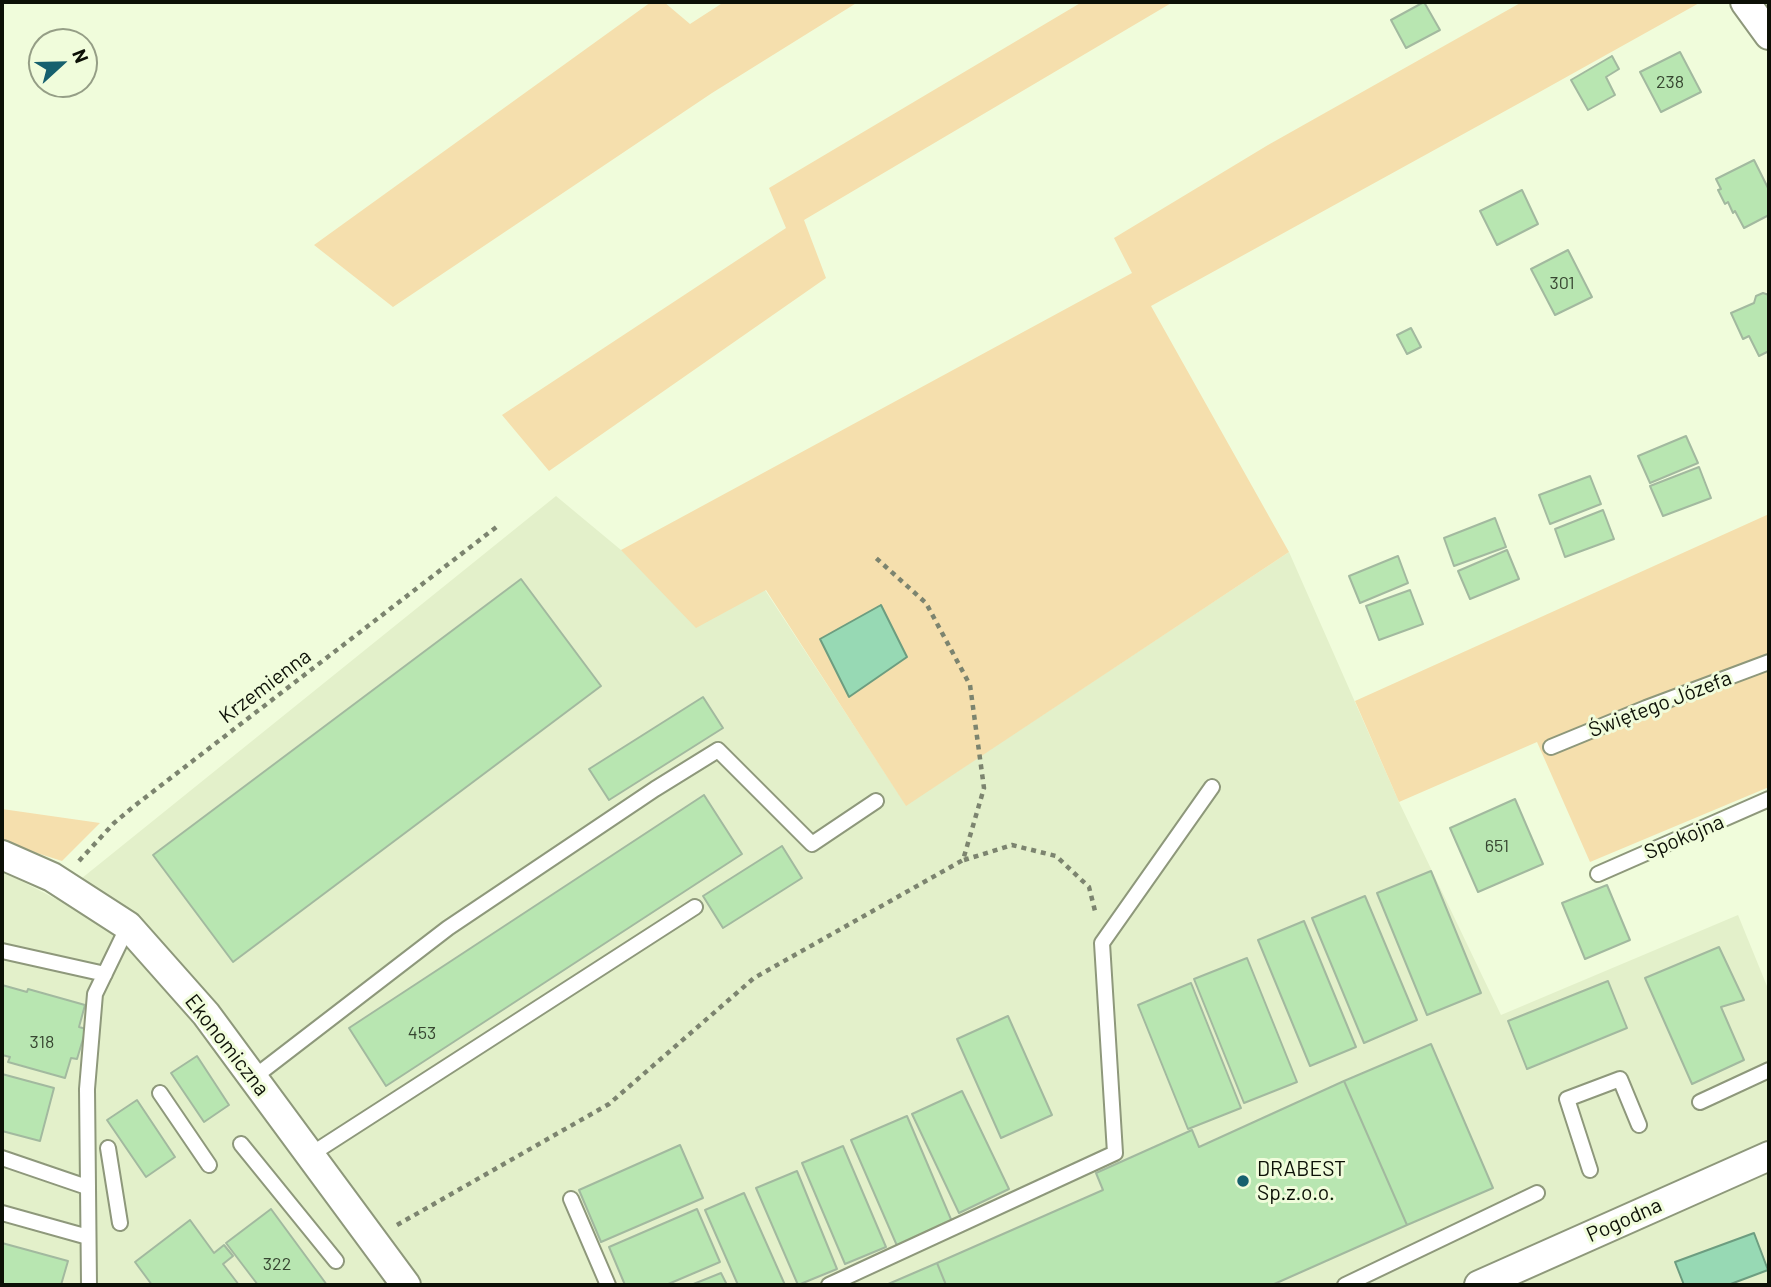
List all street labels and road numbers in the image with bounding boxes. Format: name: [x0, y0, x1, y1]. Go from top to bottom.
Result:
street label: Krzemienna: [214, 643, 316, 729]
street label: Świętego Józefa: [1585, 665, 1735, 743]
street label: Spokojna: [1640, 809, 1728, 865]
street label: Ekonomiczna: [180, 989, 274, 1101]
street label: Pogodna: [1582, 1192, 1666, 1248]

